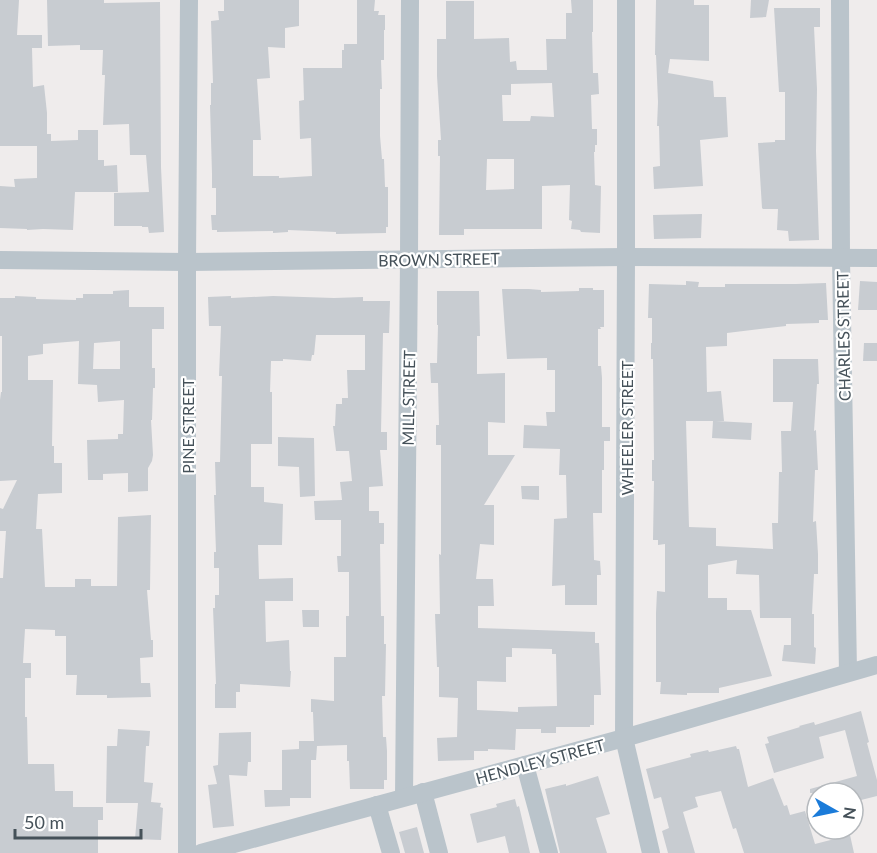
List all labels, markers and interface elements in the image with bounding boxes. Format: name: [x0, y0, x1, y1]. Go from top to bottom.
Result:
street label: BROWN STREET: [378, 248, 501, 270]
street label: CHARLES STREET: [832, 270, 854, 401]
street label: MILL STREET: [398, 350, 418, 446]
street label: WHEELER STREET: [617, 360, 636, 495]
street label: PINE STREET: [178, 378, 197, 474]
street label: HENDLEY STREET: [473, 734, 607, 787]
north arrow: [805, 781, 865, 841]
scale bar: [15, 802, 141, 840]
text: N: [840, 806, 861, 821]
text: 50 m: [24, 811, 64, 833]

